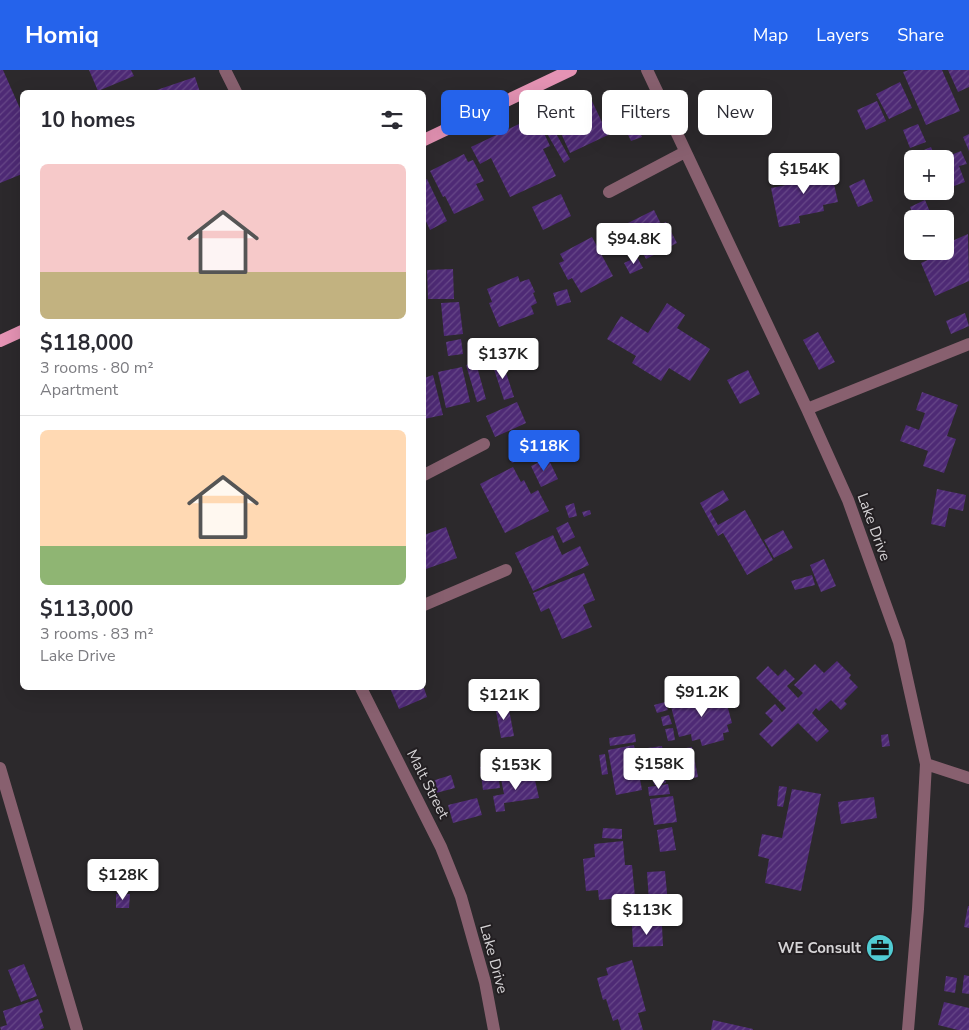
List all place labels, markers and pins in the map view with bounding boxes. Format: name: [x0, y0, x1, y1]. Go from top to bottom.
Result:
pin: $154K: [769, 152, 839, 195]
pin: $94.8K: [593, 222, 675, 265]
pin: $137K: [468, 338, 538, 380]
pin: $118K: [509, 430, 579, 472]
pin: $91.2K: [661, 676, 743, 718]
pin: $121K: [469, 678, 539, 721]
pin: $153K: [481, 748, 551, 791]
pin: $158K: [624, 748, 694, 790]
pin: $128K: [88, 858, 158, 901]
pin: $113K: [612, 894, 682, 936]
office icon: WE Consult: [865, 933, 895, 963]
place label: WE Consult: [778, 938, 861, 958]

